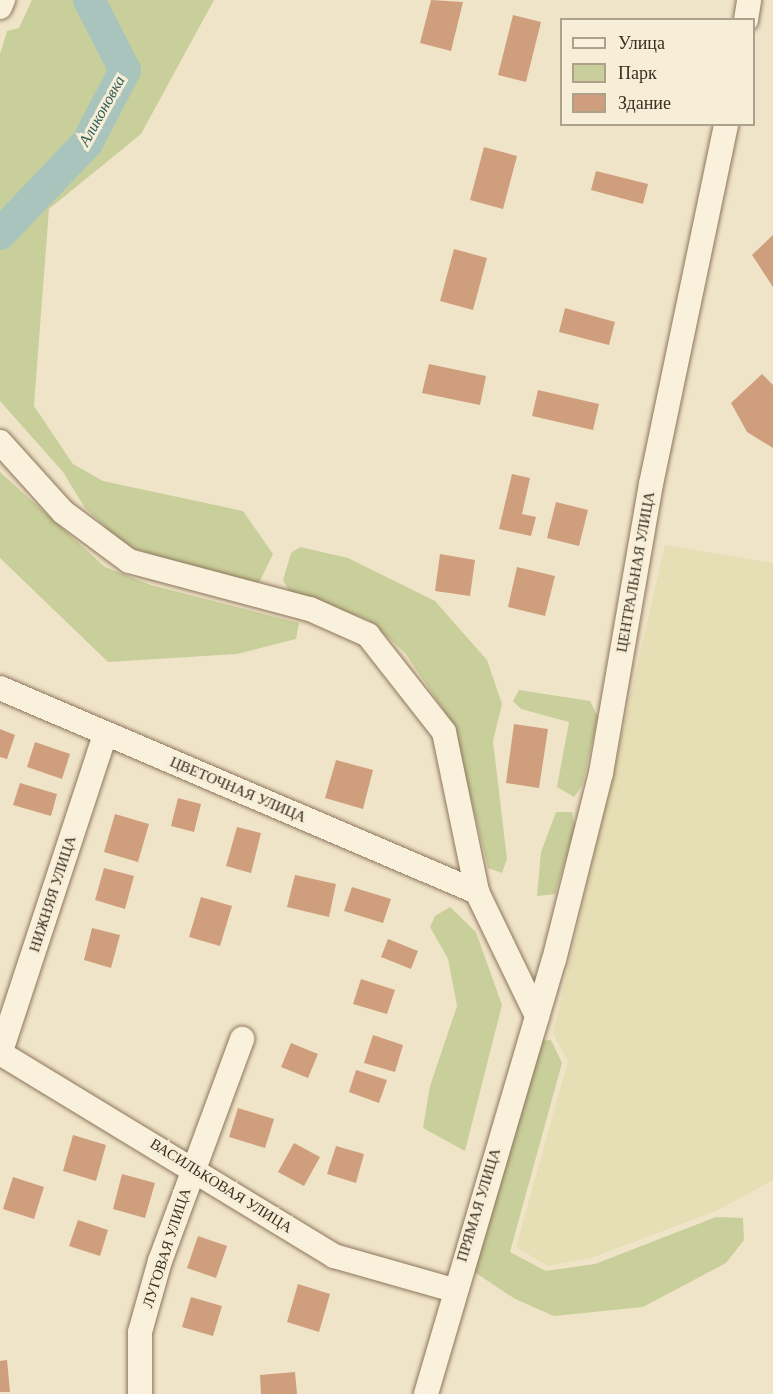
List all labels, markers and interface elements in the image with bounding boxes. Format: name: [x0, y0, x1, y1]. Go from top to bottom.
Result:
legend: [560, 18, 755, 126]
text: Улица: [618, 33, 665, 53]
text: Парк: [618, 63, 657, 83]
water label: Аликоновка: [75, 72, 129, 150]
text: Здание: [618, 93, 671, 113]
street label: ЦЕНТРАЛЬНАЯ УЛИЦА: [613, 490, 659, 654]
street label: ЦВЕТОЧНАЯ УЛИЦА: [167, 753, 309, 827]
street label: НИЖНЯЯ УЛИЦА: [26, 834, 80, 954]
street label: ВАСИЛЬКОВАЯ УЛИЦА: [146, 1135, 296, 1237]
street label: ПРЯМАЯ УЛИЦА: [453, 1146, 505, 1264]
street label: ЛУГОВАЯ УЛИЦА: [139, 1186, 195, 1310]

